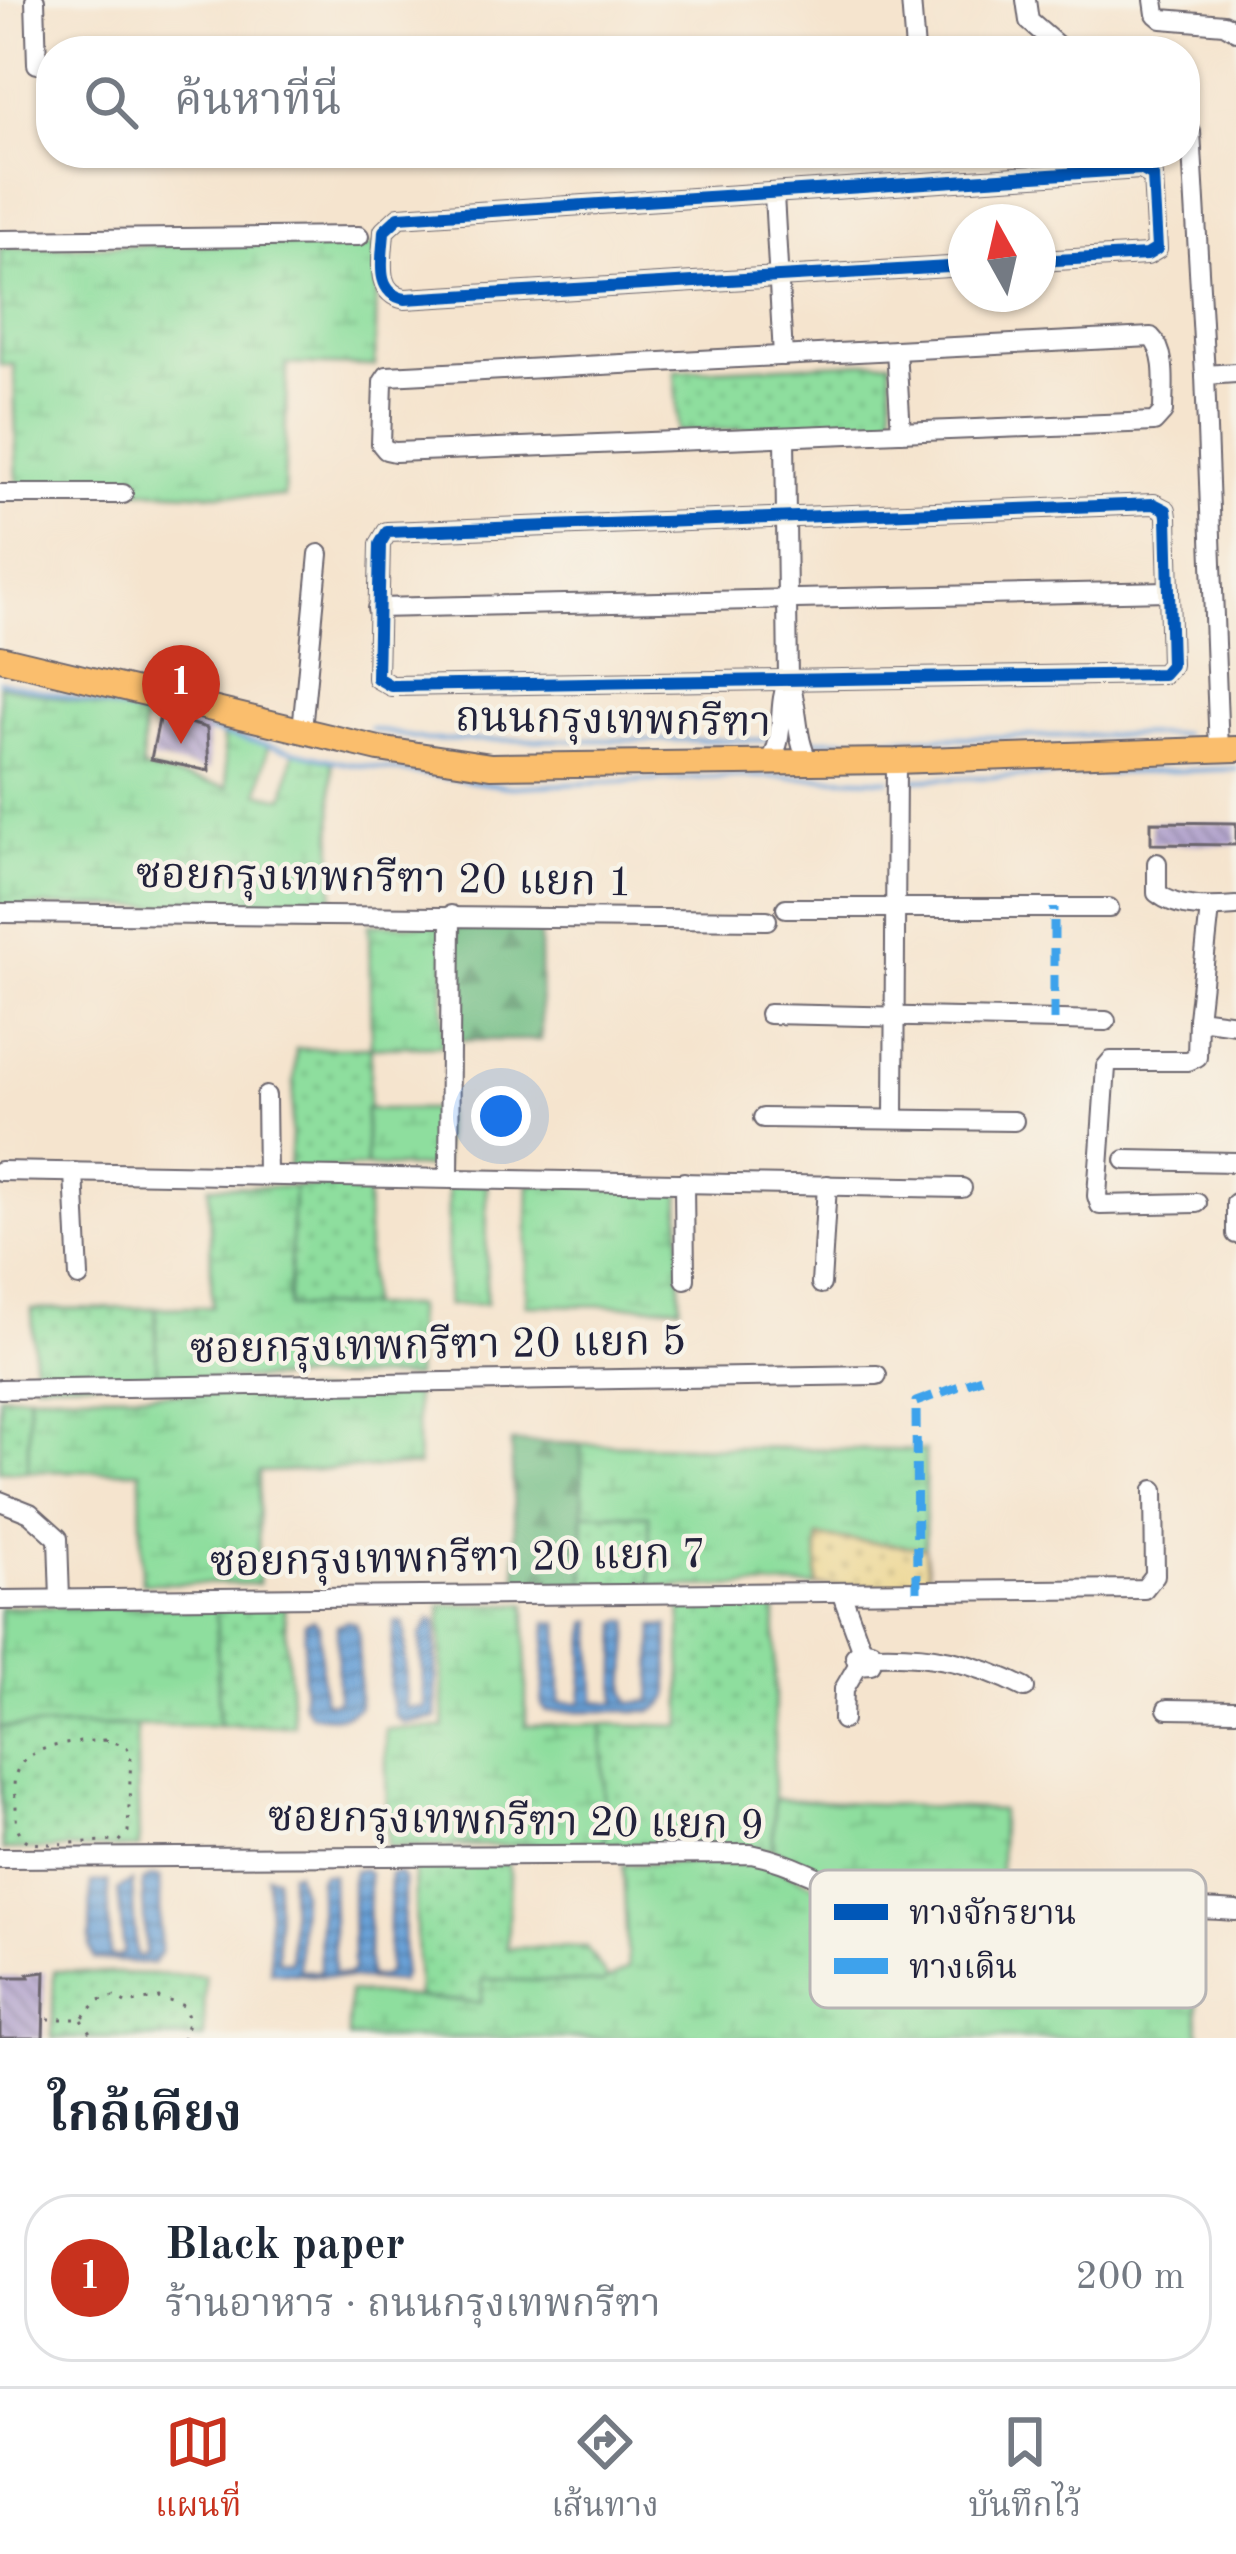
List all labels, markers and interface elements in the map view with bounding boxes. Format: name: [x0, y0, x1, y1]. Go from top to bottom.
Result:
search box: [36, 36, 1200, 168]
icon: search: [78, 69, 144, 135]
text: ค้นหาที่นี่: [174, 80, 342, 125]
north arrow: [948, 204, 1056, 312]
pin: 1: [142, 645, 220, 744]
street label: ถนนกรุงเทพกรีฑา: [454, 695, 772, 749]
street label: ซอยกรุงเทพกรีฑา 20 แยก 1: [135, 852, 633, 908]
your location: [471, 1086, 531, 1146]
street label: ซอยกรุงเทพกรีฑา 20 แยก 5: [189, 1319, 687, 1375]
street label: ซอยกรุงเทพกรีฑา 20 แยก 7: [209, 1532, 707, 1588]
street label: ซอยกรุงเทพกรีฑา 20 แยก 9: [267, 1795, 765, 1851]
legend: [810, 1870, 1206, 2008]
text: ทางจักรยาน: [909, 1897, 1076, 1932]
text: ทางเดิน: [909, 1950, 1017, 1986]
text: ใกล้เคียง: [48, 2091, 242, 2142]
text: Black paper: [165, 2224, 405, 2269]
text: 1: [79, 2258, 101, 2297]
text: 200 m: [1075, 2258, 1185, 2297]
text: ร้านอาหาร · ถนนกรุงเทพกรีฑา: [165, 2286, 661, 2325]
tab: แผนที่: [155, 2409, 241, 2534]
tab: เส้นทาง: [551, 2409, 659, 2534]
tab: บันทึกไว้: [969, 2409, 1081, 2534]

